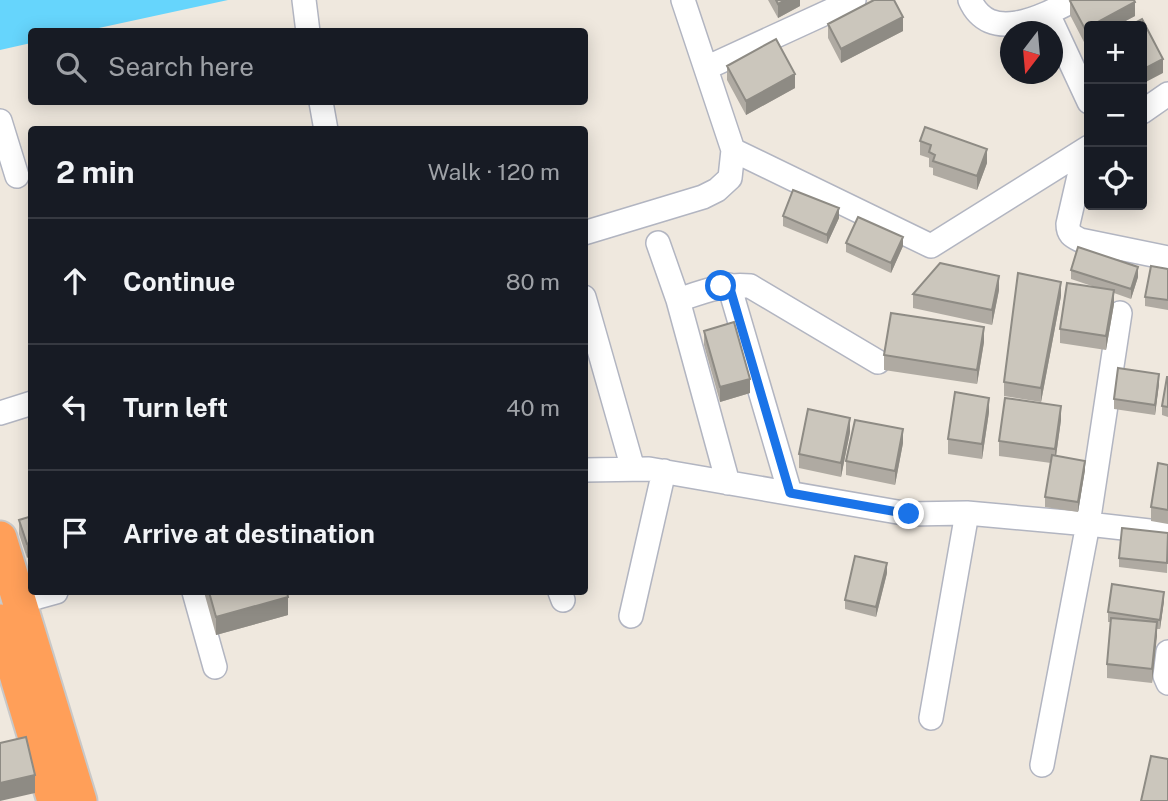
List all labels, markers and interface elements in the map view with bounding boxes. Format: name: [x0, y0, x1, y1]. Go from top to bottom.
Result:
north arrow: [1000, 21, 1063, 84]
map controls: [1084, 21, 1147, 210]
button: +: [1084, 21, 1147, 84]
search box: [28, 28, 588, 105]
icon: search: [52, 48, 90, 86]
text: Search here: [108, 51, 254, 82]
button: −: [1084, 84, 1147, 147]
button: locate: [1084, 147, 1147, 210]
text: 2 min: [56, 154, 135, 190]
text: Walk · 120 m: [428, 158, 560, 185]
icon: ahead: [56, 262, 94, 300]
text: Continue: [123, 266, 235, 297]
text: 80 m: [506, 268, 560, 295]
route start: [705, 270, 736, 301]
icon: left: [56, 388, 94, 426]
text: Turn left: [123, 392, 228, 423]
text: 40 m: [506, 394, 560, 421]
route end: [893, 498, 924, 529]
icon: arrive: [56, 514, 94, 552]
text: Arrive at destination: [123, 518, 375, 549]

